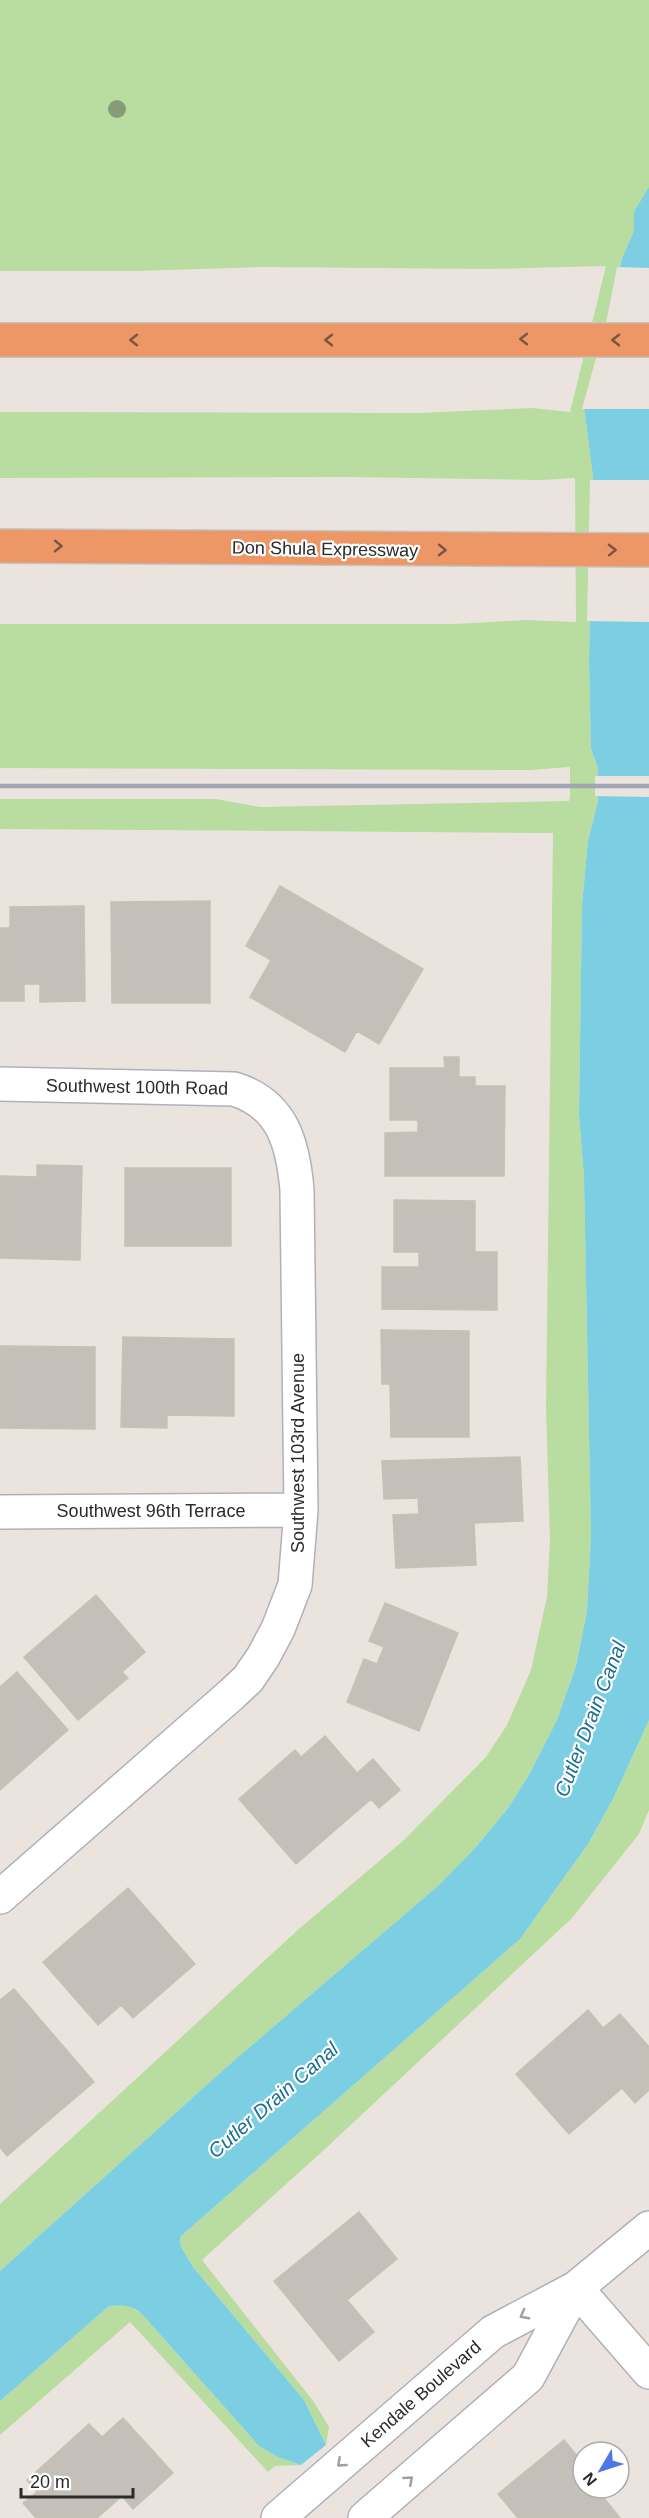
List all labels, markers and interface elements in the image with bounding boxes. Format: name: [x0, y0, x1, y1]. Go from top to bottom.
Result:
one-way arrow: [520, 333, 529, 345]
one-way arrow: [611, 333, 620, 346]
one-way arrow: [130, 334, 139, 346]
one-way arrow: [325, 334, 334, 346]
street label: Don Shula Expressway: [232, 537, 418, 561]
one-way arrow: [54, 540, 63, 552]
one-way arrow: [438, 544, 447, 556]
one-way arrow: [607, 544, 616, 557]
street label: Southwest 100th Road: [46, 1075, 228, 1099]
street label: Southwest 103rd Avenue: [288, 1353, 308, 1553]
street label: Southwest 96th Terrace: [57, 1501, 245, 1521]
water label: Cutler Drain Canal: [550, 1638, 630, 1800]
water label: Cutler Drain Canal: [204, 2037, 343, 2162]
one-way arrow: [520, 2308, 531, 2319]
street label: Kendale Boulevard: [357, 2337, 485, 2451]
north arrow: [571, 2440, 631, 2500]
one-way arrow: [336, 2456, 347, 2467]
scale bar: [21, 2461, 134, 2499]
text: N: [579, 2469, 600, 2489]
text: 20 m: [30, 2472, 70, 2492]
one-way arrow: [402, 2476, 413, 2487]

